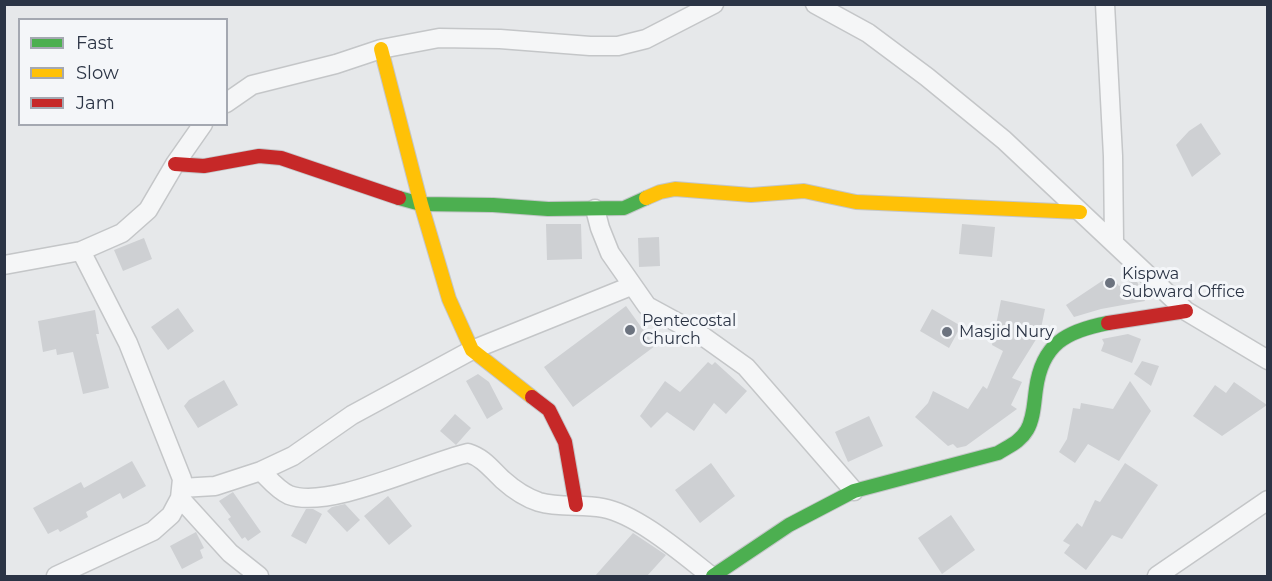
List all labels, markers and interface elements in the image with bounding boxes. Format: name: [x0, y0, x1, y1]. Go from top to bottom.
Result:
legend: [18, 18, 228, 126]
text: Fast: [76, 32, 114, 54]
text: Slow: [76, 62, 119, 84]
text: Jam: [76, 92, 115, 114]
place label: Kispwa Subward Office: [1122, 264, 1245, 302]
marker: Kispwa Subward Office: [1103, 276, 1117, 290]
place label: Pentecostal Church: [642, 311, 736, 349]
place label: Masjid Nury: [959, 322, 1054, 342]
marker: Pentecostal Church: [623, 323, 637, 337]
marker: Masjid Nury: [940, 325, 954, 339]

